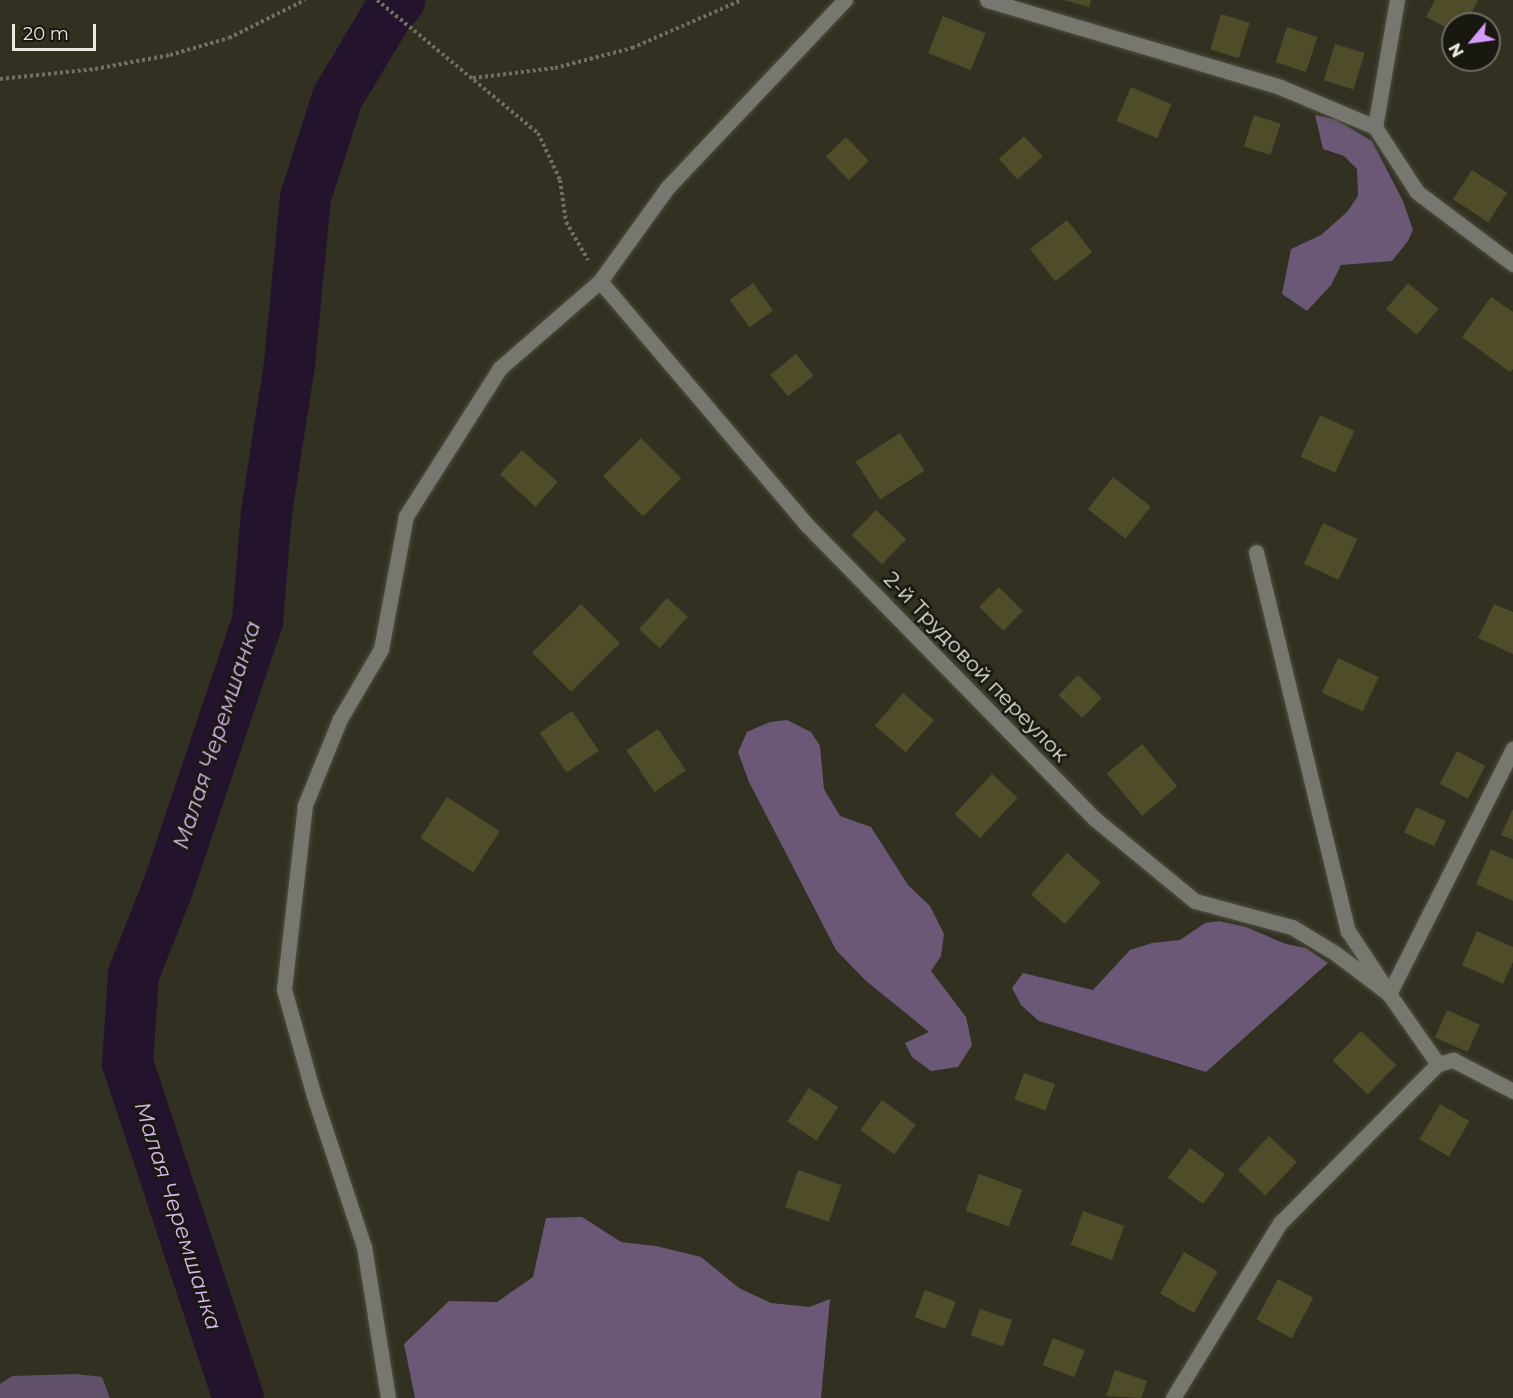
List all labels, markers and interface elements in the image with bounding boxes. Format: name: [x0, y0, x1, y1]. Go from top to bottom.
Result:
scale bar: [15, 12, 99, 50]
north arrow: [1441, 12, 1501, 72]
text: 20 m: [23, 23, 69, 45]
text: N: [1445, 40, 1468, 60]
street label: 2-й Трудовой переулок: [879, 567, 1073, 767]
water label: Малая Черемшанка: [168, 618, 266, 852]
water label: Малая Черемшанка: [129, 1099, 227, 1333]

